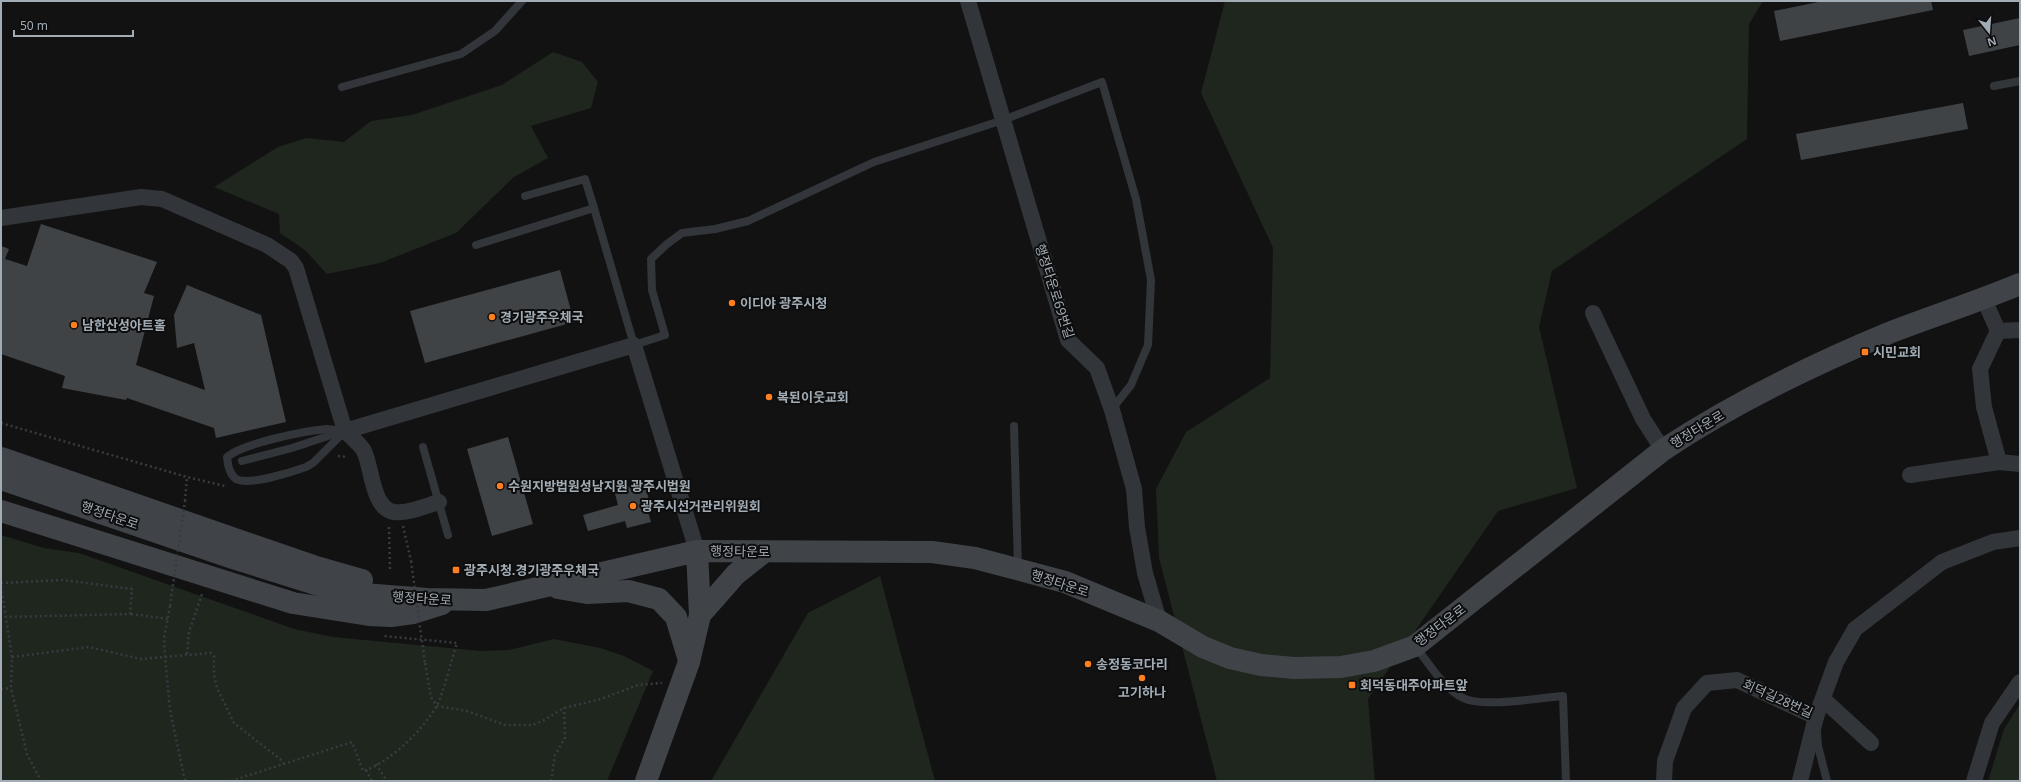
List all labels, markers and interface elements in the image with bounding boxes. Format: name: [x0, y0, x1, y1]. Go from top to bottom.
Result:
scale bar: [14, 12, 133, 38]
north arrow: [1969, 12, 2009, 52]
text: 50 m: [20, 17, 48, 34]
text: N: [1986, 34, 1999, 51]
street label: 행정타운로69번길: [1031, 241, 1079, 341]
place label: 이디야 광주시청: [740, 294, 827, 312]
marker: 이디야 광주시청: [727, 298, 737, 308]
place label: 경기광주우체국: [500, 308, 584, 326]
marker: 경기광주우체국: [487, 312, 497, 322]
place label: 남한산성아트홀: [82, 316, 166, 334]
marker: 남한산성아트홀: [69, 320, 79, 330]
place label: 시민교회: [1873, 343, 1921, 361]
marker: 시민교회: [1860, 347, 1870, 357]
place label: 복된이웃교회: [777, 388, 849, 406]
marker: 복된이웃교회: [764, 392, 774, 402]
street label: 행정타운로: [1667, 406, 1727, 452]
place label: 수원지방법원성남지원 광주시법원: [508, 477, 691, 495]
marker: 수원지방법원성남지원 광주시법원: [495, 481, 505, 491]
street label: 행정타운로: [79, 497, 141, 533]
place label: 광주시선거관리위원회: [641, 497, 761, 515]
marker: 광주시선거관리위원회: [628, 501, 638, 511]
street label: 행정타운로: [710, 541, 770, 561]
place label: 광주시청.경기광주우체국: [464, 561, 599, 579]
marker: 광주시청.경기광주우체국: [451, 565, 461, 575]
street label: 행정타운로: [1029, 565, 1091, 601]
street label: 행정타운로: [392, 587, 452, 609]
street label: 행정타운로: [1411, 600, 1469, 650]
place label: 송정동코다리: [1096, 655, 1168, 673]
marker: 송정동코다리: [1083, 659, 1093, 669]
marker: 고기하나: [1137, 673, 1147, 683]
street label: 회덕길28번길: [1740, 675, 1816, 721]
place label: 회덕동대주아파트앞: [1360, 676, 1468, 694]
marker: 회덕동대주아파트앞: [1347, 680, 1357, 690]
place label: 고기하나: [1118, 683, 1166, 701]

